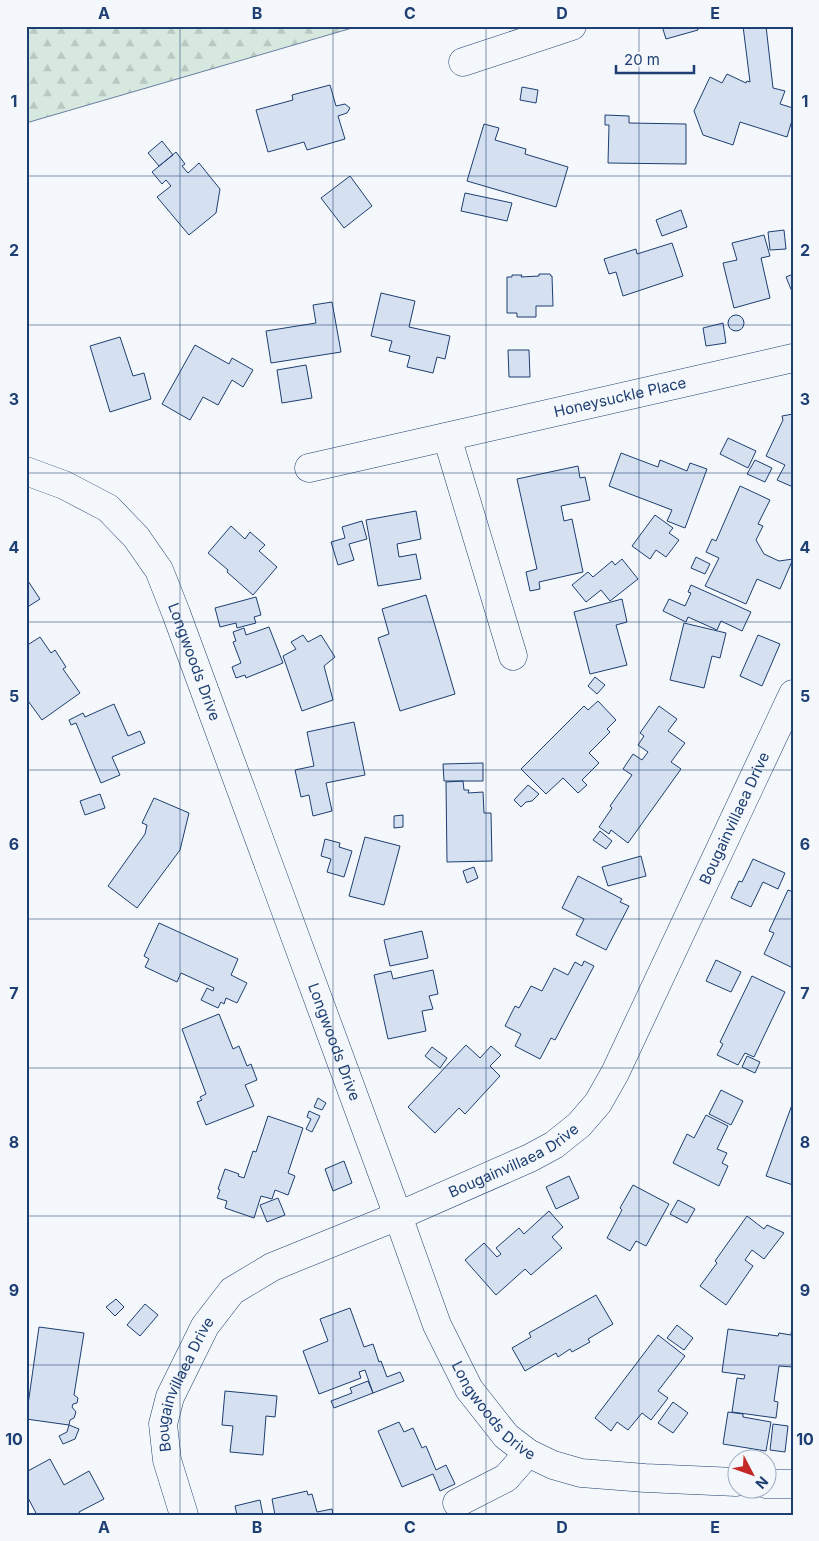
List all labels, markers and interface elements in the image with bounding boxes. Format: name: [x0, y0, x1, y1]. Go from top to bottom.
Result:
text: A: [98, 3, 110, 23]
text: B: [252, 3, 262, 23]
text: C: [404, 3, 416, 23]
text: D: [556, 3, 568, 23]
text: E: [710, 3, 720, 23]
scale bar: [616, 42, 694, 74]
text: 20 m: [624, 50, 660, 69]
text: 1: [11, 91, 17, 111]
text: 1: [802, 91, 808, 111]
text: 2: [9, 240, 19, 260]
text: 2: [800, 240, 810, 260]
street label: Honeysuckle Place: [552, 373, 688, 421]
text: 3: [9, 389, 19, 409]
text: 3: [800, 389, 810, 409]
text: 4: [9, 537, 20, 557]
text: 4: [800, 537, 811, 557]
street label: Longwoods Drive: [164, 600, 225, 723]
text: 5: [9, 686, 19, 706]
text: 5: [800, 686, 810, 706]
street label: Bougainvillaea Drive: [695, 749, 773, 887]
text: 6: [9, 834, 19, 854]
text: 6: [800, 834, 810, 854]
street label: Longwoods Drive: [304, 980, 365, 1103]
text: 7: [9, 983, 19, 1003]
text: 7: [800, 983, 810, 1003]
street label: Bougainvillaea Drive: [445, 1119, 582, 1202]
text: 8: [9, 1132, 19, 1152]
text: 8: [800, 1132, 810, 1152]
text: 9: [9, 1280, 19, 1300]
text: 9: [800, 1280, 810, 1300]
street label: Bougainvillaea Drive: [153, 1313, 218, 1453]
street label: Longwoods Drive: [448, 1358, 538, 1464]
text: 10: [5, 1429, 23, 1449]
text: 10: [796, 1429, 814, 1449]
north arrow: [726, 1448, 776, 1498]
text: N: [752, 1473, 772, 1492]
text: A: [98, 1517, 110, 1537]
text: B: [252, 1517, 262, 1537]
text: C: [404, 1517, 416, 1537]
text: D: [556, 1517, 568, 1537]
text: E: [710, 1517, 720, 1537]

